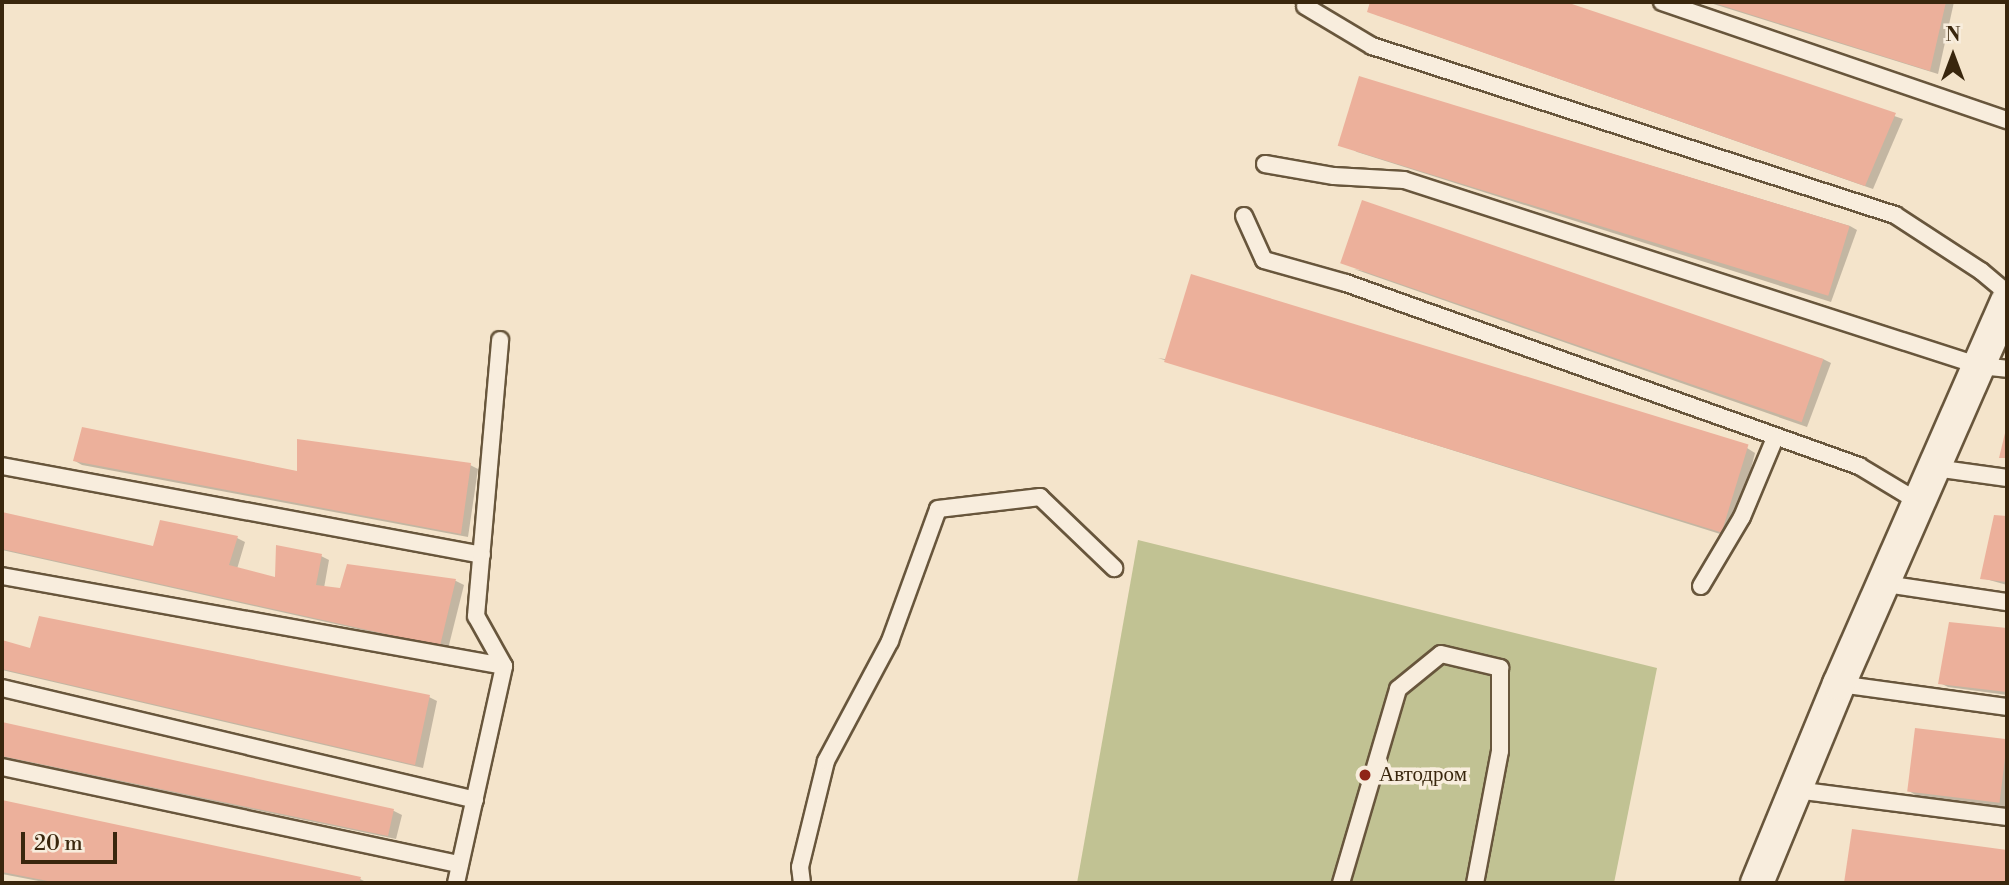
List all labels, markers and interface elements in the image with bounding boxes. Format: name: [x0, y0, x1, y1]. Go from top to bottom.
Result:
north arrow: [1918, 21, 1988, 91]
text: N: [1945, 23, 1961, 47]
place label: Автодром: [1379, 762, 1467, 788]
marker: Автодром: [1357, 767, 1373, 783]
scale bar: [24, 818, 121, 862]
text: 20 m: [34, 831, 83, 857]

